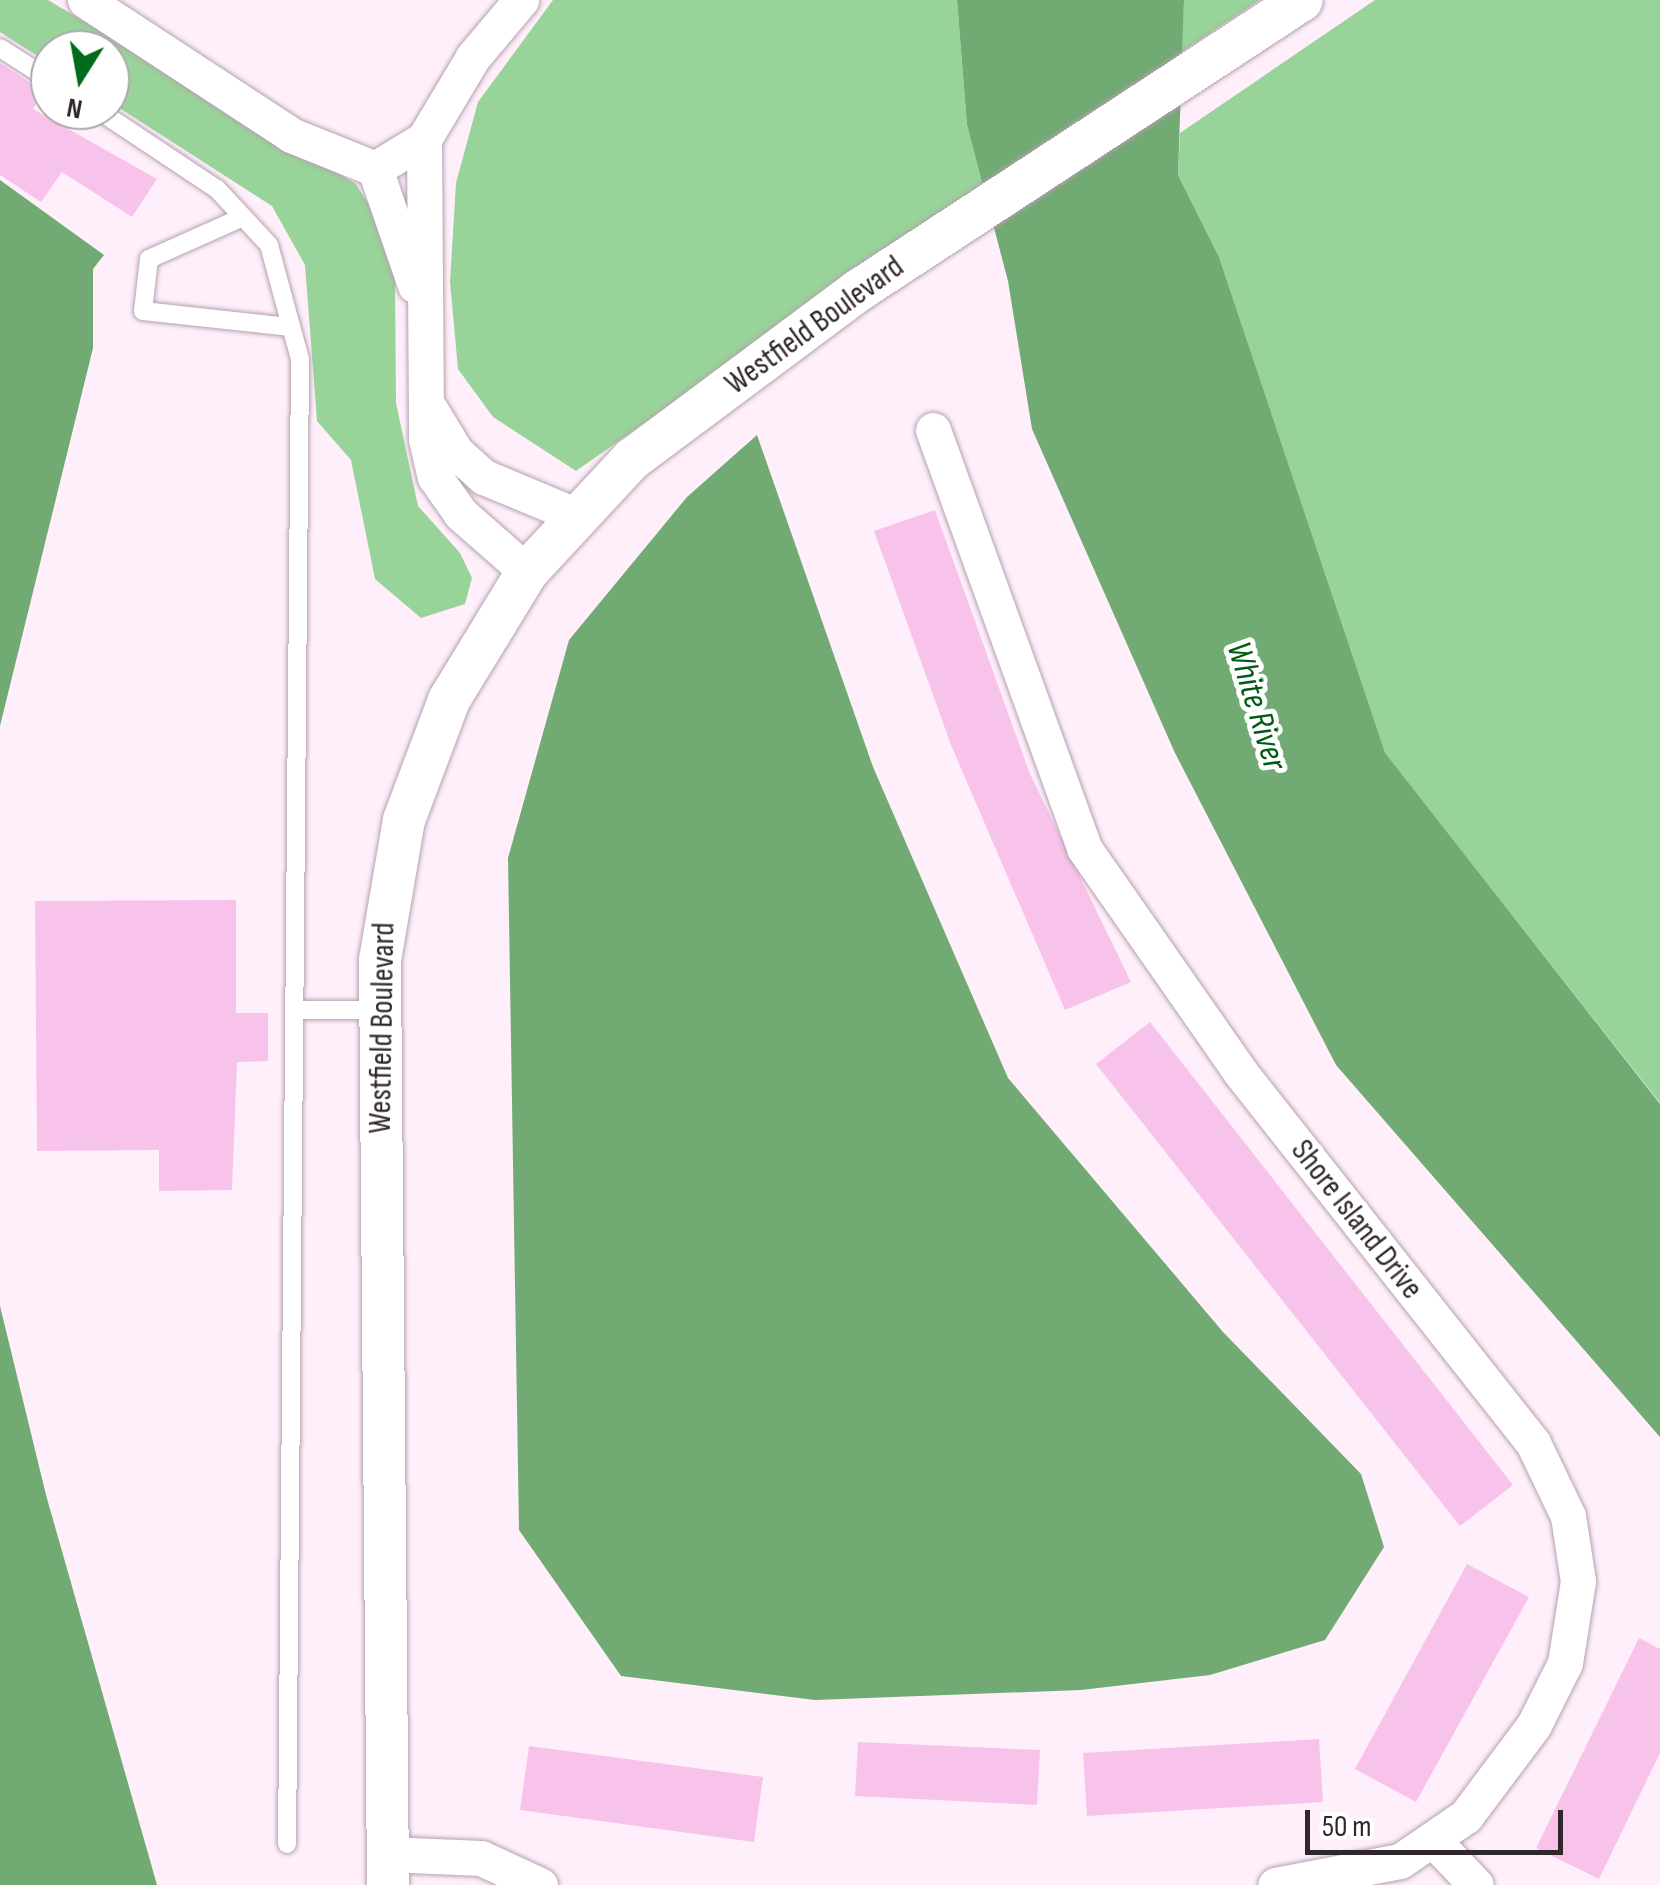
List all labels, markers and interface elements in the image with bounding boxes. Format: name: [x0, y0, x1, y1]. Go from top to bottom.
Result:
north arrow: [30, 30, 130, 130]
text: N: [64, 90, 85, 126]
street label: Westfield Boulevard: [718, 248, 912, 404]
water label: White River: [1217, 637, 1295, 775]
street label: Westfield Boulevard: [362, 922, 404, 1134]
street label: Shore Island Drive: [1282, 1133, 1430, 1307]
scale bar: [1310, 1790, 1568, 1852]
text: 50 m: [1322, 1809, 1371, 1845]

